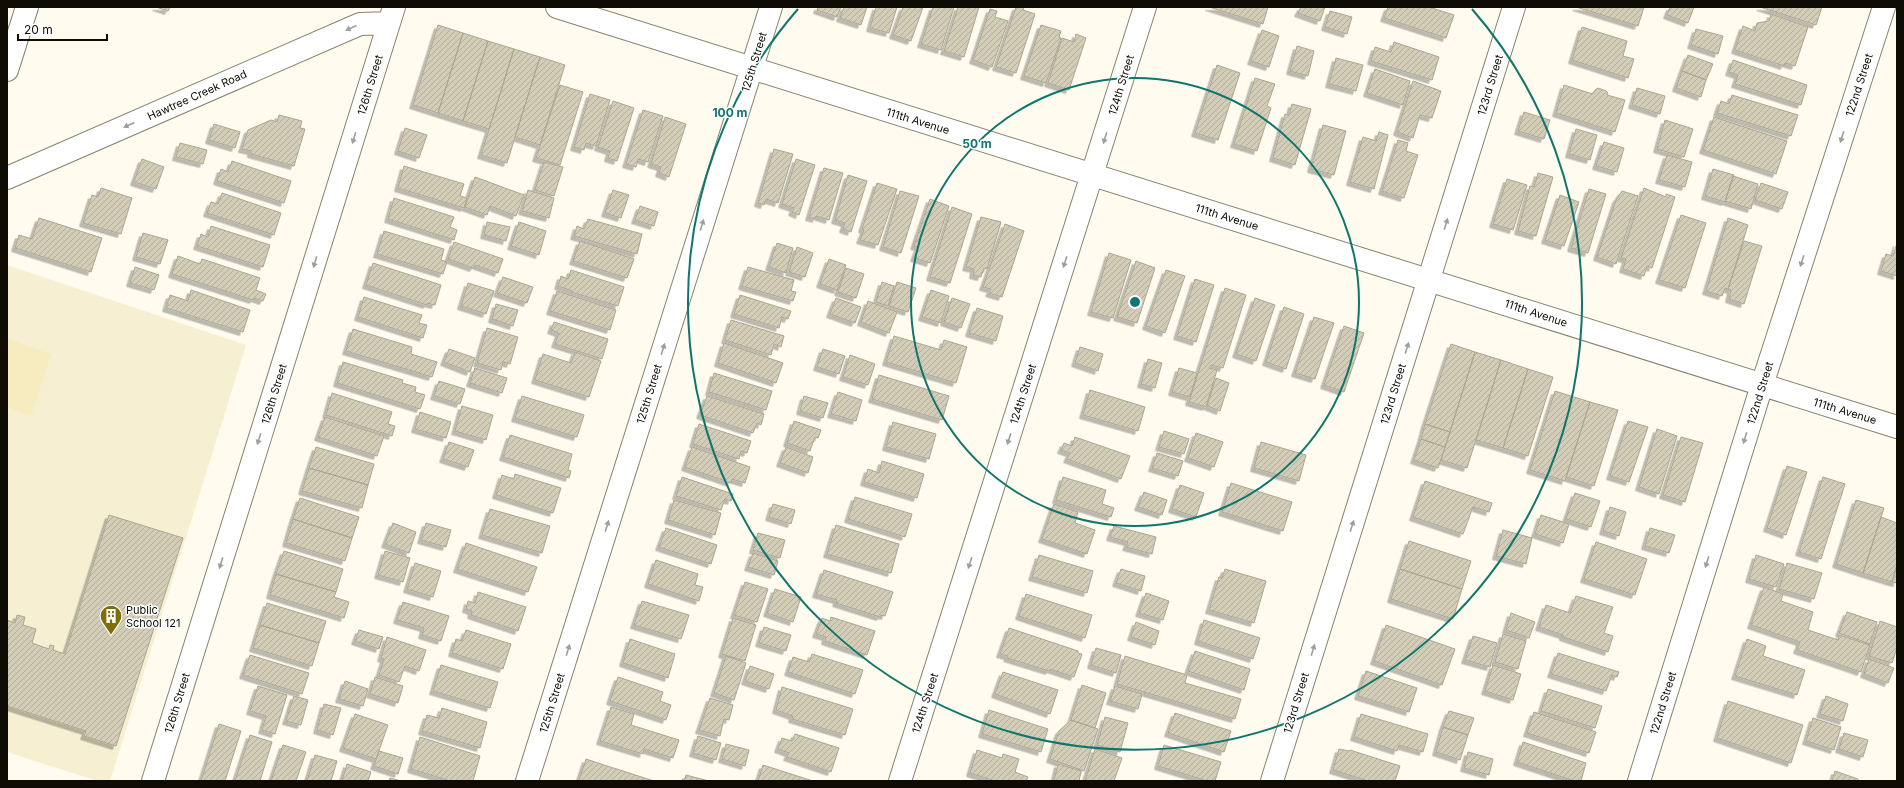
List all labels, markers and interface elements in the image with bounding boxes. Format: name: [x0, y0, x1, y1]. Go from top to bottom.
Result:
scale bar: [18, 16, 107, 42]
text: 20 m: [24, 22, 53, 37]
one-way arrow: [346, 25, 357, 31]
street label: 125th Street: [738, 30, 770, 94]
street label: 122nd Street: [1842, 51, 1876, 118]
street label: 126th Street: [354, 53, 386, 117]
street label: 124th Street: [1105, 53, 1137, 117]
street label: 123rd Street: [1474, 53, 1506, 117]
street label: Hawtree Creek Road: [145, 67, 249, 123]
text: 100 m: [712, 105, 748, 120]
street label: 111th Avenue: [885, 105, 951, 137]
one-way arrow: [124, 122, 135, 128]
one-way arrow: [350, 132, 356, 144]
one-way arrow: [1102, 132, 1108, 144]
one-way arrow: [1839, 132, 1845, 144]
text: 50 m: [962, 136, 992, 151]
street label: 111th Avenue: [1194, 201, 1260, 233]
one-way arrow: [1443, 218, 1449, 230]
one-way arrow: [699, 219, 705, 231]
one-way arrow: [1799, 255, 1805, 267]
one-way arrow: [312, 256, 318, 268]
one-way arrow: [1062, 256, 1068, 268]
centre of rings: [1128, 295, 1142, 309]
street label: 111th Avenue: [1503, 296, 1569, 330]
one-way arrow: [1404, 342, 1410, 354]
one-way arrow: [660, 343, 666, 355]
street label: 122nd Street: [1744, 359, 1776, 426]
street label: 126th Street: [258, 362, 290, 426]
street label: 125th Street: [633, 362, 665, 426]
street label: 124th Street: [1007, 362, 1039, 426]
street label: 123rd Street: [1377, 362, 1409, 426]
street label: 111th Avenue: [1812, 395, 1878, 427]
one-way arrow: [1006, 433, 1012, 445]
one-way arrow: [1742, 433, 1748, 445]
one-way arrow: [256, 434, 262, 446]
one-way arrow: [605, 520, 611, 532]
one-way arrow: [1349, 520, 1355, 532]
one-way arrow: [967, 557, 973, 569]
one-way arrow: [1704, 557, 1710, 569]
one-way arrow: [218, 558, 224, 570]
building icon: Public School 121: [98, 603, 124, 636]
place label: Public School 121: [126, 603, 180, 630]
one-way arrow: [565, 644, 571, 656]
one-way arrow: [1310, 644, 1316, 656]
street label: 122nd Street: [1647, 669, 1679, 736]
street label: 126th Street: [161, 671, 193, 735]
street label: 125th Street: [536, 671, 568, 735]
street label: 124th Street: [909, 671, 941, 735]
street label: 123rd Street: [1280, 671, 1312, 735]

